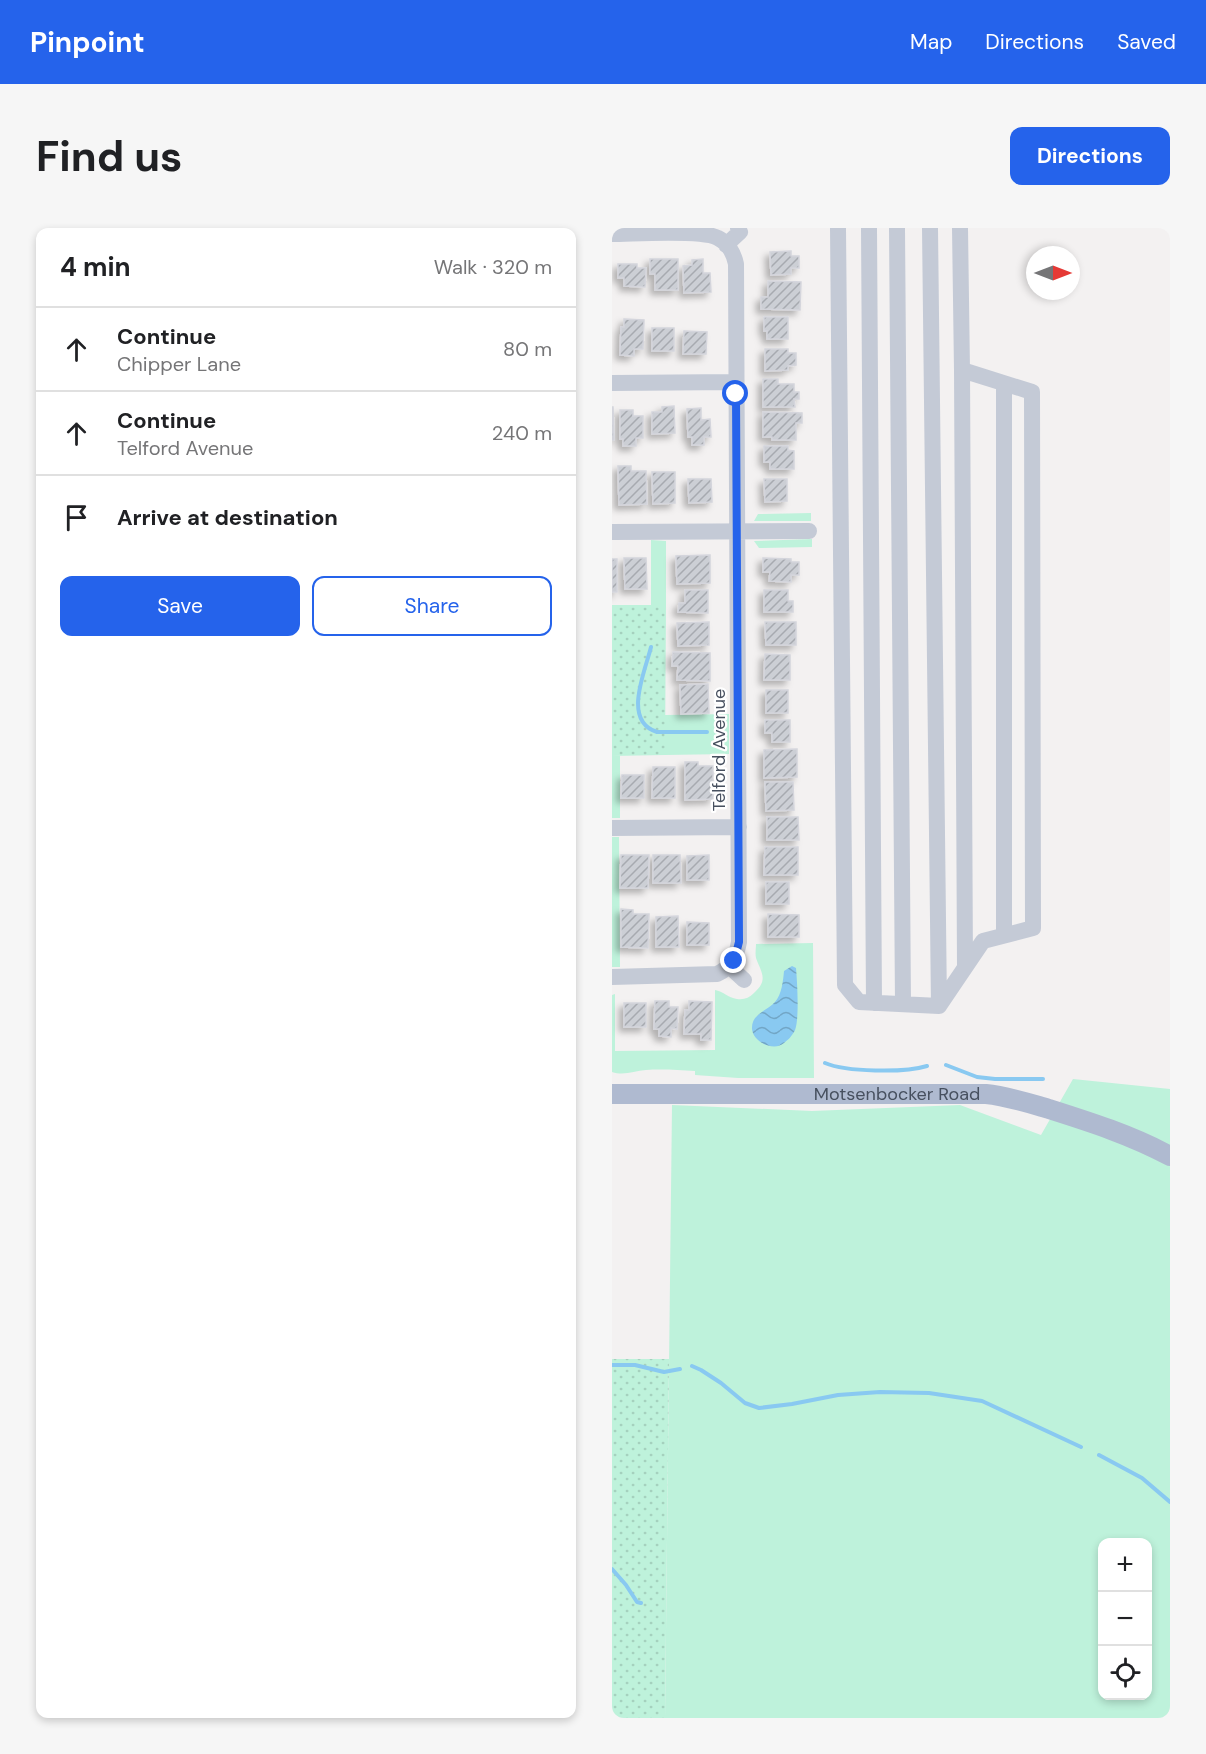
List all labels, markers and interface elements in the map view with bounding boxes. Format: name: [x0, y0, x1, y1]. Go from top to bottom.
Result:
text: Pinpoint: [30, 24, 145, 61]
text: Map: [910, 28, 952, 56]
text: Directions: [985, 28, 1084, 56]
text: Saved: [1117, 28, 1176, 56]
button: Directions: [1010, 127, 1170, 185]
text: Find us: [36, 129, 182, 184]
north arrow: [1026, 246, 1080, 300]
text: 4 min: [60, 250, 131, 284]
text: Walk · 320 m: [434, 254, 552, 280]
text: Continue: [117, 322, 216, 351]
icon: ahead: [60, 333, 93, 366]
text: 80 m: [503, 336, 552, 362]
text: Chipper Lane: [117, 351, 241, 377]
route start: [722, 380, 748, 406]
text: Continue: [117, 406, 216, 435]
icon: ahead: [60, 417, 93, 450]
text: 240 m: [492, 420, 552, 446]
text: Telford Avenue: [117, 435, 253, 461]
icon: arrive: [60, 501, 93, 534]
text: Arrive at destination: [117, 503, 338, 532]
button: Save: [60, 576, 300, 636]
button: Share: [312, 576, 552, 636]
street label: Telford Avenue: [707, 689, 731, 811]
route end: [720, 947, 746, 973]
street label: Motsenbocker Road: [814, 1082, 980, 1106]
map controls: [1098, 1538, 1152, 1700]
button: +: [1098, 1538, 1152, 1592]
button: −: [1098, 1592, 1152, 1646]
button: locate: [1098, 1646, 1152, 1700]

